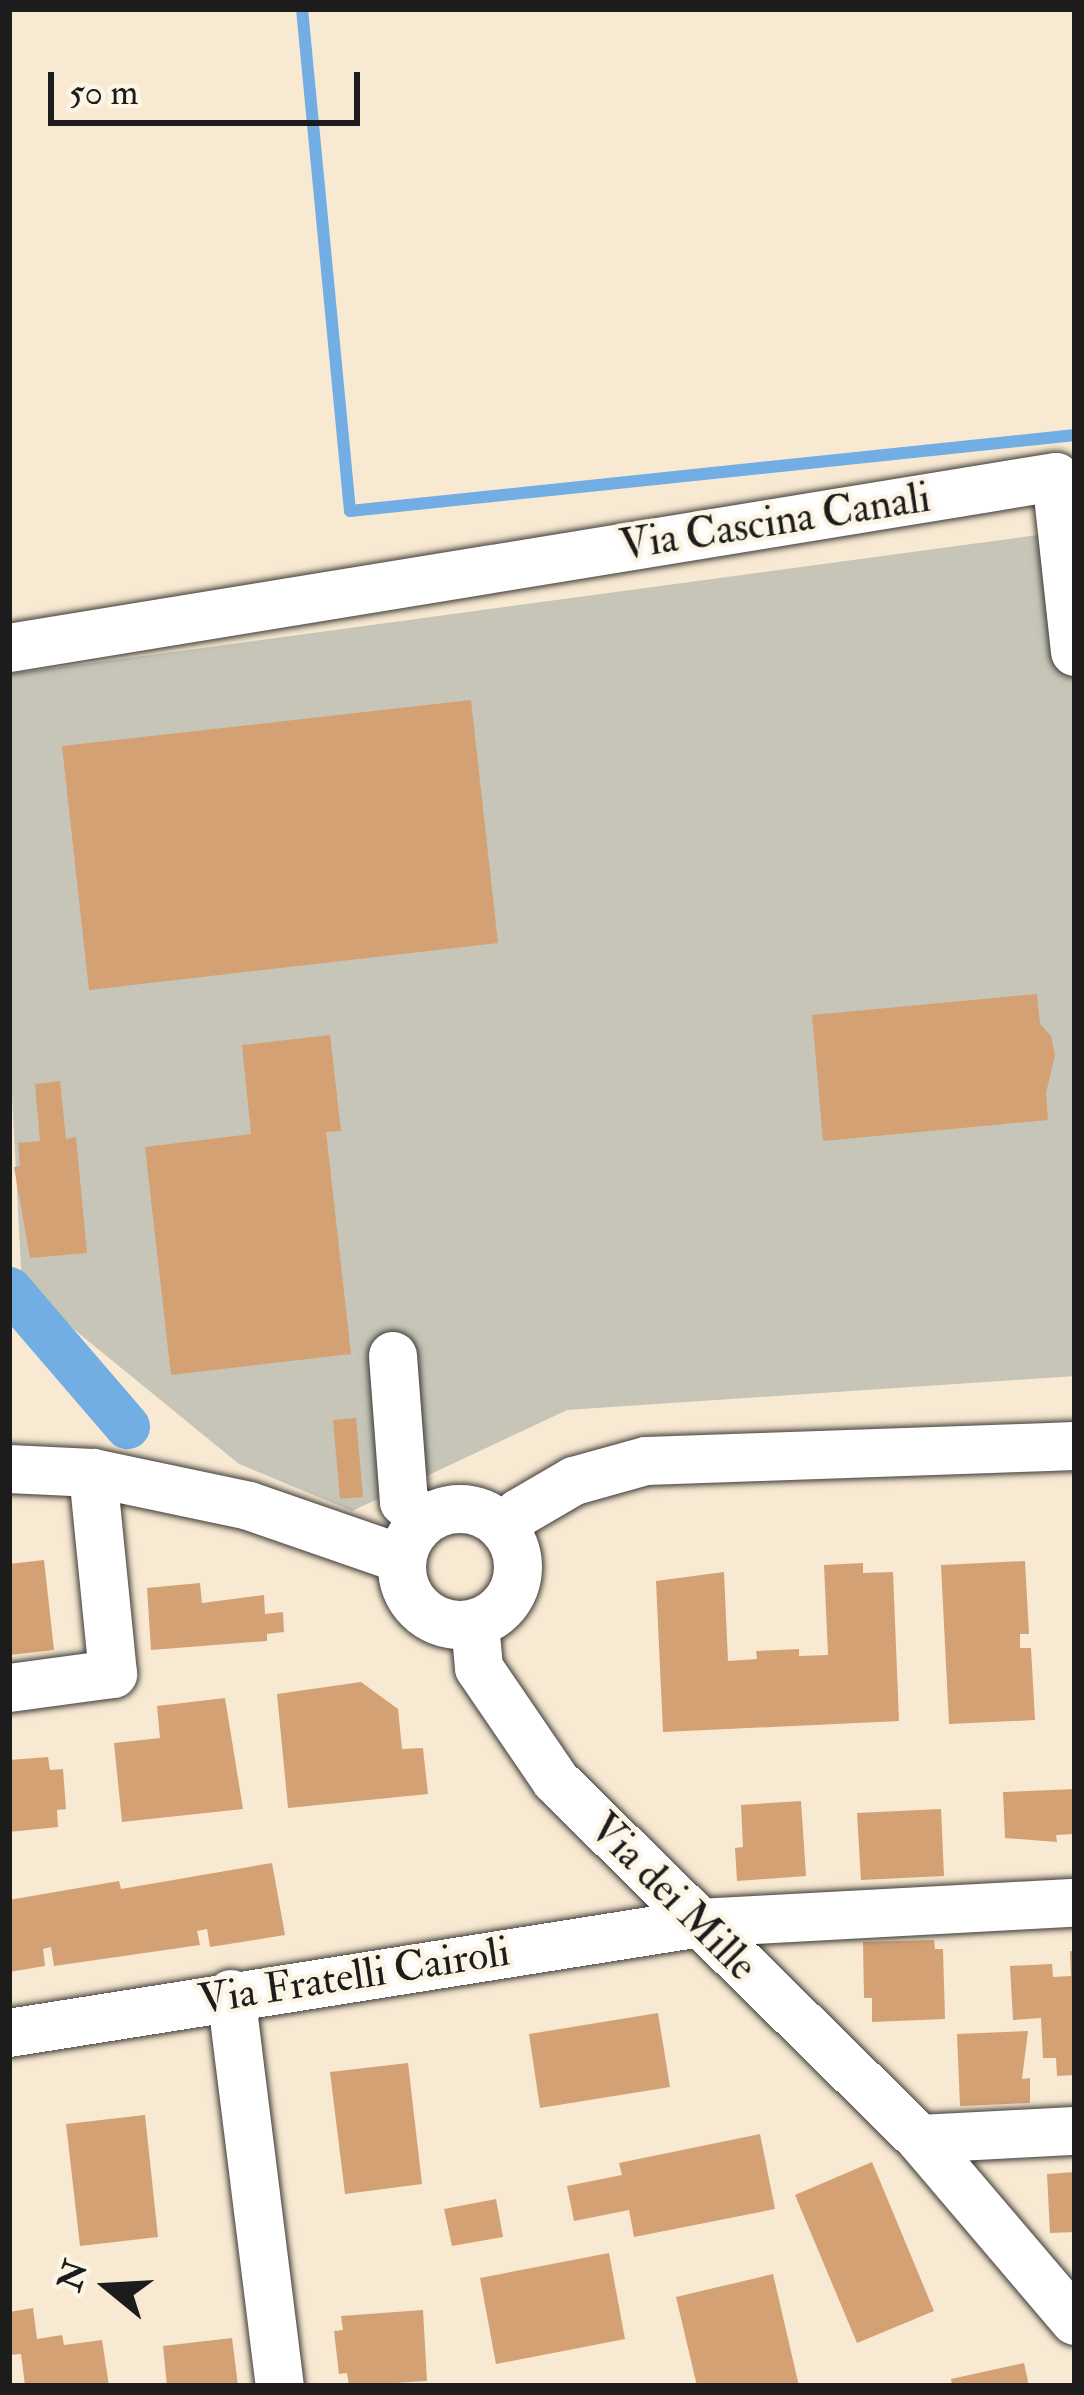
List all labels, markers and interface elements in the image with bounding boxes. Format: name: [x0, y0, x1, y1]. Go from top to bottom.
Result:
scale bar: [54, 48, 366, 122]
text: 50 m: [69, 70, 138, 115]
street label: Via Cascina Canali: [616, 473, 934, 571]
street label: Via dei Mille: [579, 1803, 767, 1991]
street label: Via Fratelli Cairoli: [195, 1927, 513, 2025]
north arrow: [48, 2227, 168, 2347]
text: N: [49, 2255, 97, 2296]

